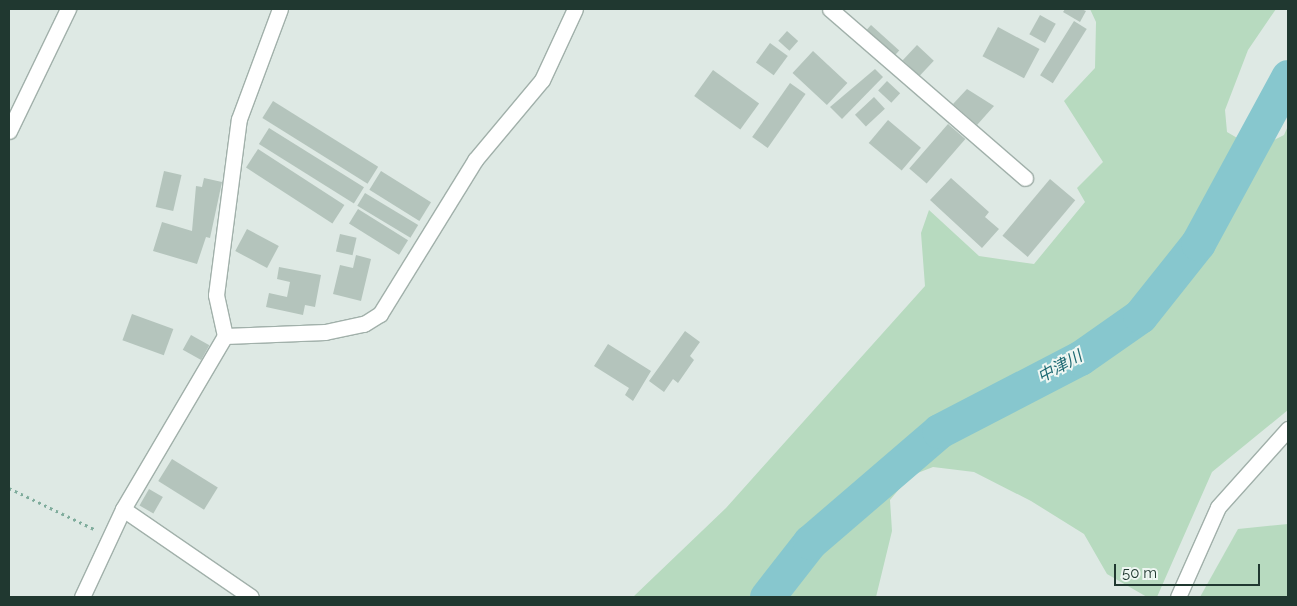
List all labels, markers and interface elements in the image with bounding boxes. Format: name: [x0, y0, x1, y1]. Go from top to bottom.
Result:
water label: 中津川: [1034, 347, 1086, 387]
scale bar: [1117, 554, 1263, 586]
text: 50 m: [1122, 564, 1157, 582]

